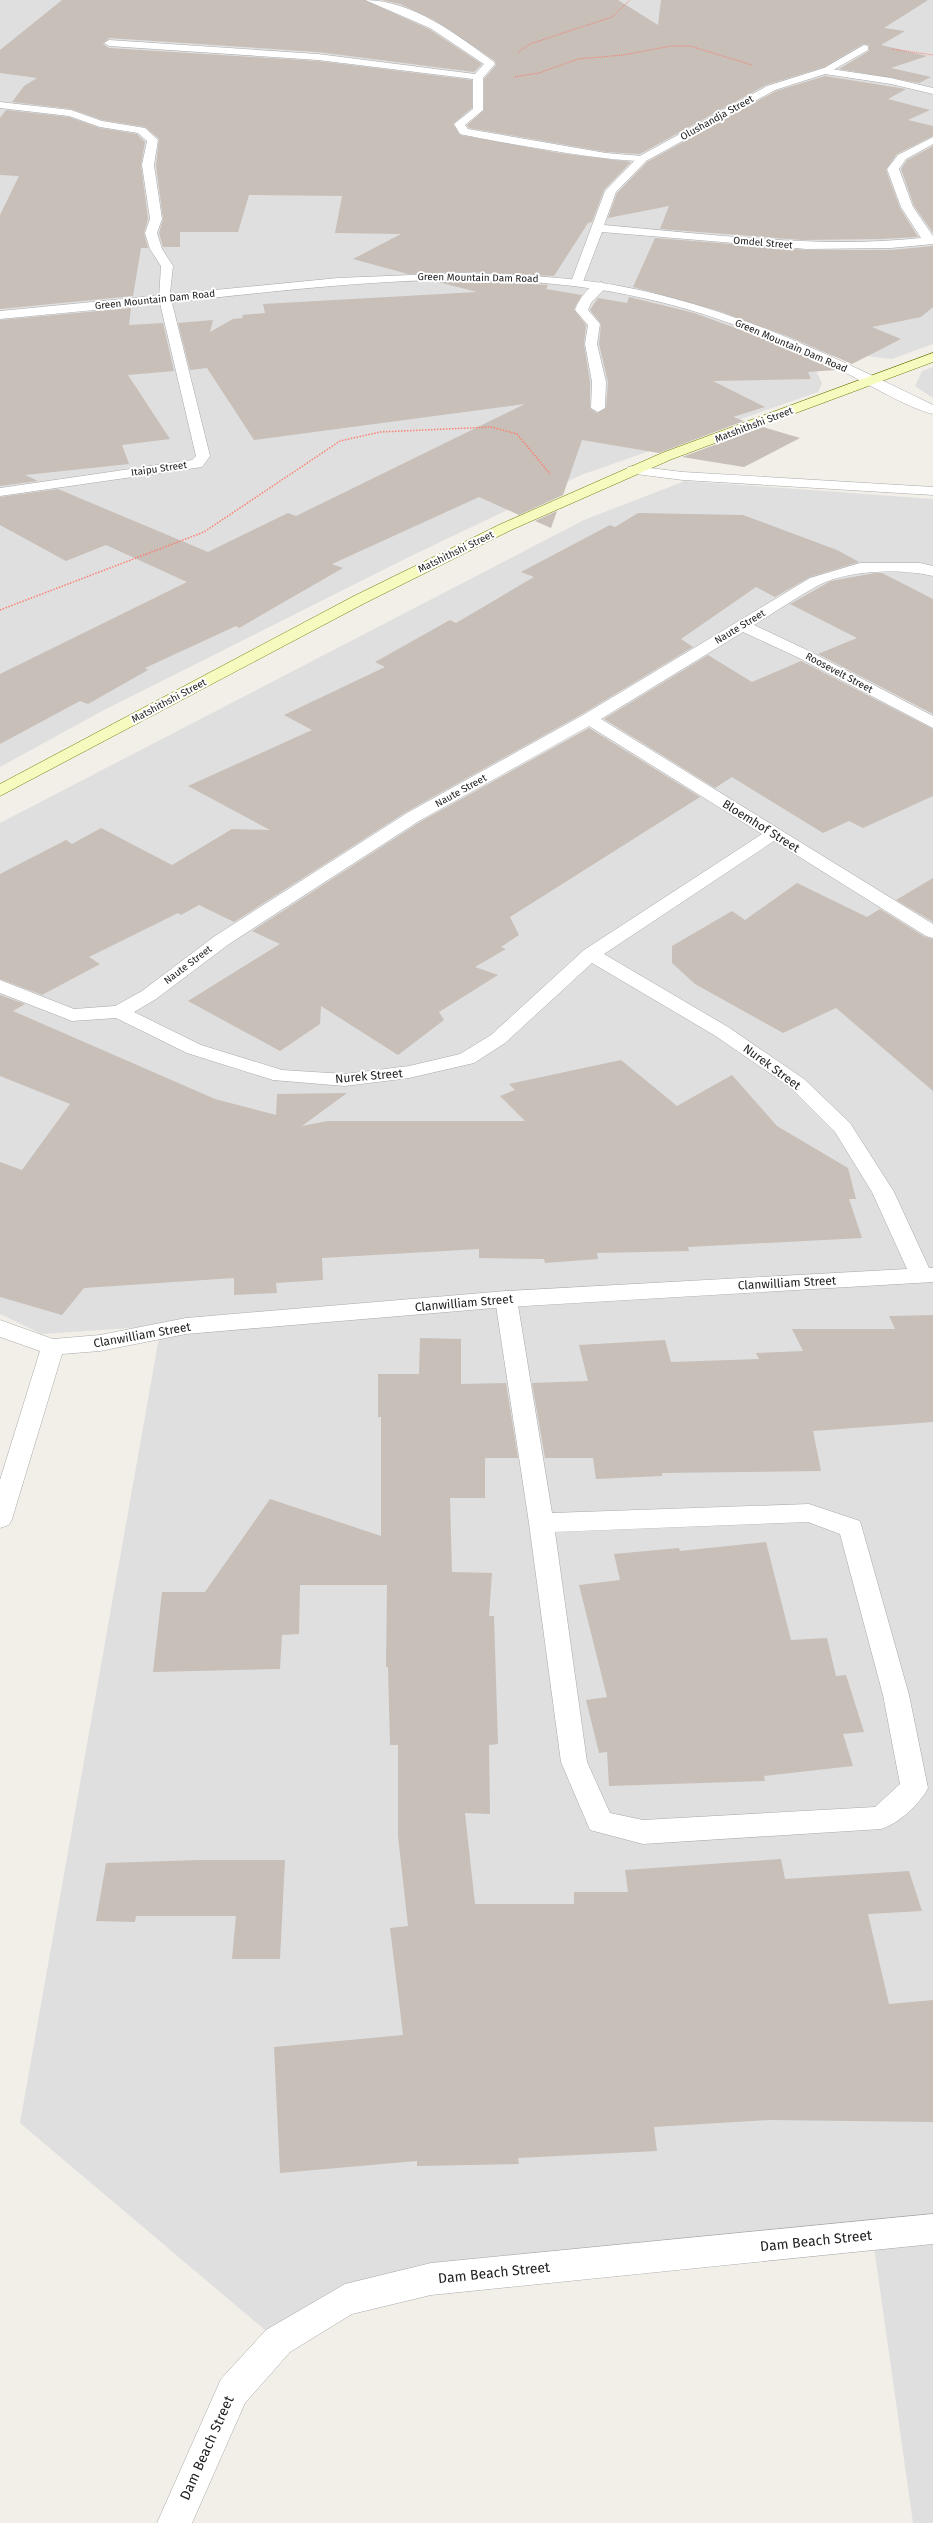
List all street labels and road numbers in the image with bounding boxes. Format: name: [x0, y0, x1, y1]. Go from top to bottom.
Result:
street label: Olushandja Street: [678, 93, 756, 143]
street label: Omdel Street: [733, 234, 794, 252]
street label: Green Mountain Dam Road: [417, 271, 539, 285]
street label: Green Mountain Dam Road: [94, 288, 216, 312]
street label: Green Mountain Dam Road: [733, 317, 849, 375]
street label: Matshithshi Street: [713, 404, 795, 445]
street label: Itaipu Street: [130, 459, 188, 479]
street label: Matshithshi Street: [416, 528, 496, 576]
street label: Naute Street: [713, 607, 768, 647]
street label: Roosevelt Street: [803, 650, 875, 696]
street label: Matshithshi Street: [130, 676, 209, 726]
street label: Naute Street: [433, 772, 489, 810]
street label: Bloemhof Street: [720, 797, 803, 856]
street label: Naute Street: [162, 943, 215, 987]
street label: Nurek Street: [740, 1041, 804, 1093]
street label: Nurek Street: [335, 1066, 404, 1086]
street label: Clanwilliam Street: [737, 1273, 837, 1293]
street label: Clanwilliam Street: [414, 1292, 514, 1314]
street label: Clanwilliam Street: [92, 1319, 192, 1350]
street label: Dam Beach Street: [759, 2227, 874, 2255]
street label: Dam Beach Street: [437, 2259, 552, 2287]
street label: Dam Beach Street: [176, 2392, 238, 2503]

